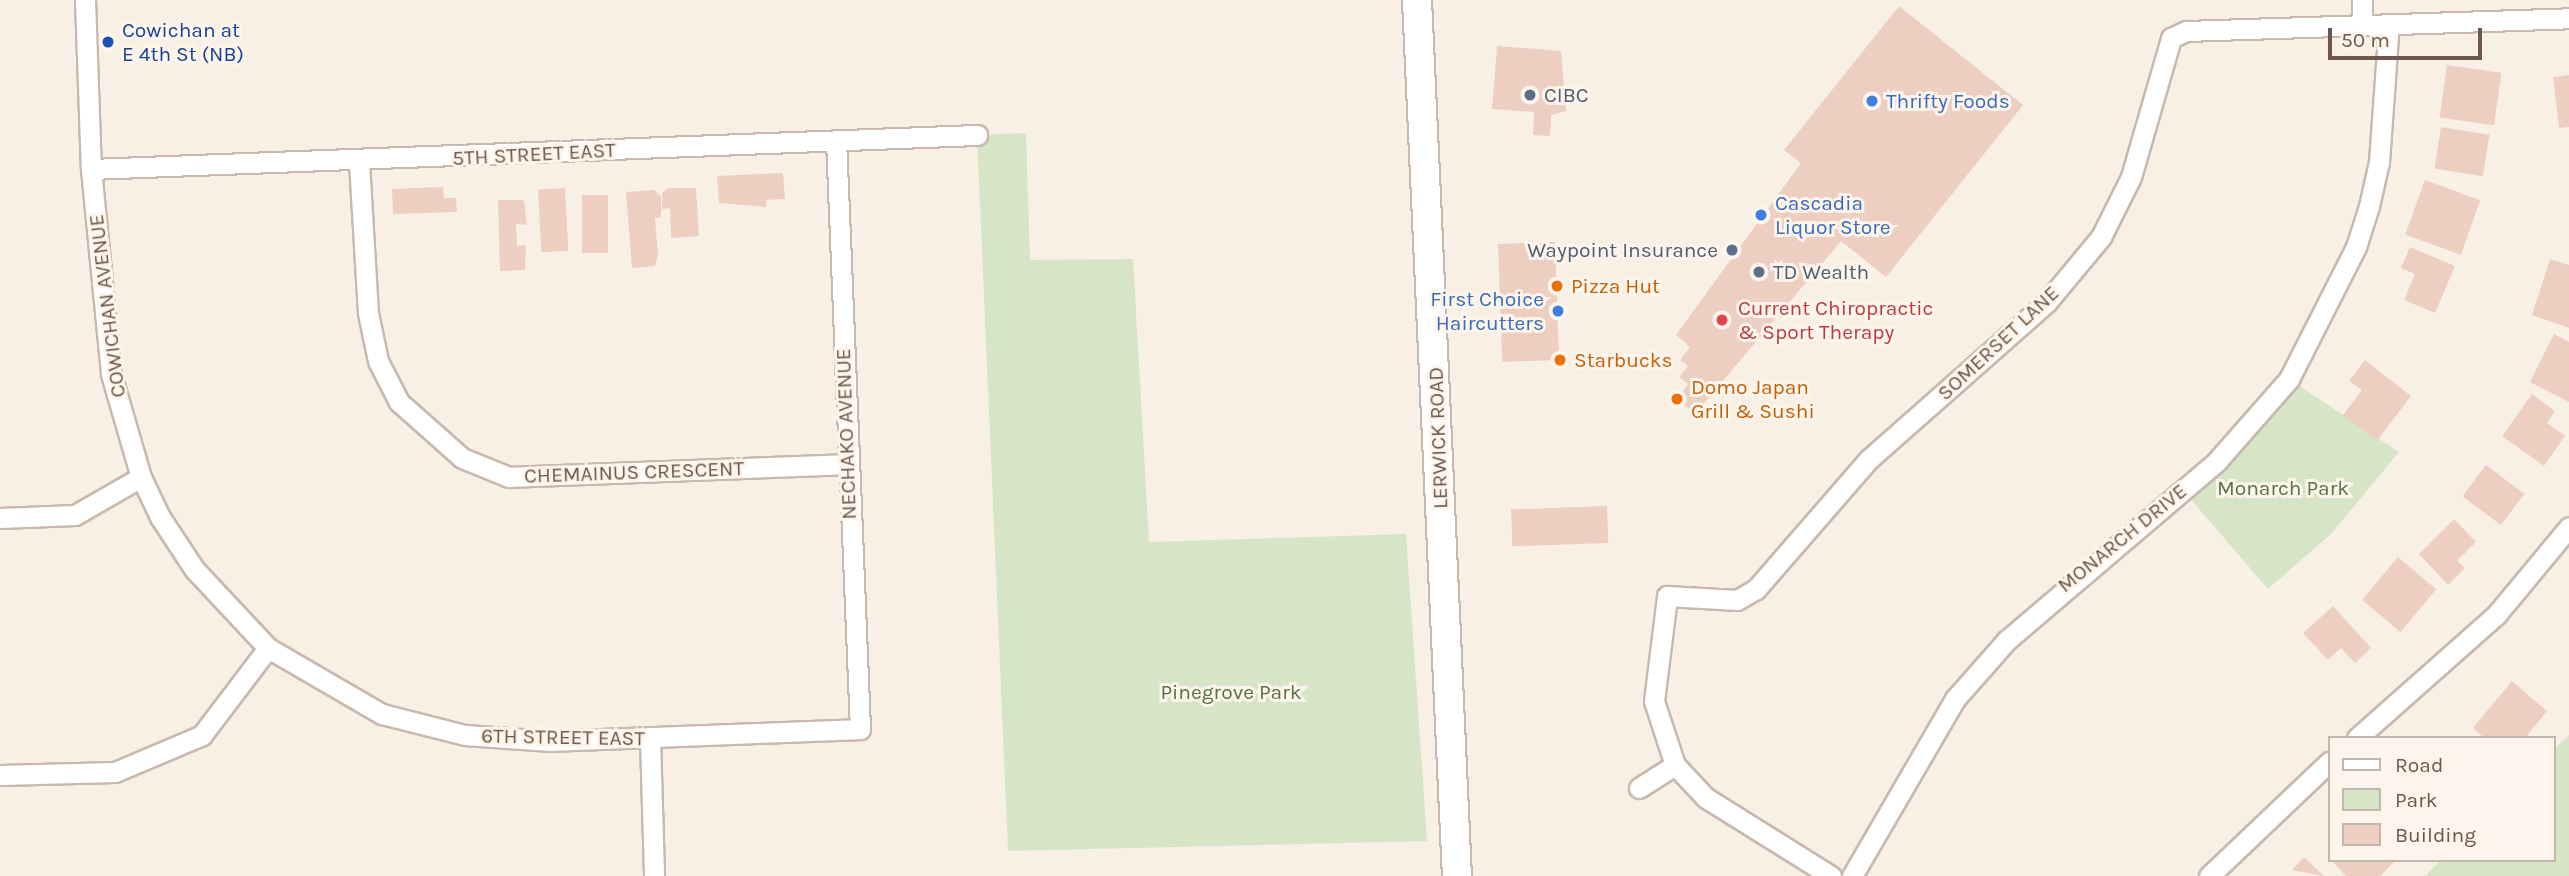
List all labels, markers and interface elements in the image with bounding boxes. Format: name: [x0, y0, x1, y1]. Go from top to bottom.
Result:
scale bar: [2331, 14, 2485, 58]
place label: Cowichan at E 4th St (NB): [122, 17, 244, 67]
text: 50 m: [2341, 28, 2390, 52]
marker: Cowichan at E 4th St (NB): [100, 34, 116, 50]
place label: CIBC: [1544, 82, 1589, 108]
marker: CIBC: [1522, 87, 1538, 103]
place label: Thrifty Foods: [1886, 88, 2010, 114]
marker: Thrifty Foods: [1864, 93, 1880, 109]
street label: 5TH STREET EAST: [452, 137, 616, 171]
place label: Cascadia Liquor Store: [1775, 190, 1891, 240]
marker: Cascadia Liquor Store: [1753, 207, 1769, 223]
street label: COWICHAN AVENUE: [83, 213, 131, 399]
place label: Waypoint Insurance: [1527, 237, 1718, 263]
marker: Waypoint Insurance: [1724, 242, 1740, 258]
place label: TD Wealth: [1773, 259, 1869, 285]
marker: TD Wealth: [1751, 264, 1767, 280]
place label: Pizza Hut: [1571, 273, 1660, 299]
marker: Pizza Hut: [1549, 278, 1565, 294]
street label: SOMERSET LANE: [1932, 280, 2064, 406]
place label: First Choice Haircutters: [1430, 286, 1544, 336]
place label: Current Chiropractic & Sport Therapy: [1738, 295, 1933, 345]
marker: First Choice Haircutters: [1550, 303, 1566, 319]
marker: Current Chiropractic & Sport Therapy: [1712, 310, 1732, 330]
place label: Starbucks: [1574, 347, 1673, 373]
street label: NECHAKO AVENUE: [830, 348, 862, 520]
marker: Starbucks: [1552, 352, 1568, 368]
street label: LERWICK ROAD: [1423, 367, 1453, 509]
place label: Domo Japan Grill & Sushi: [1691, 374, 1815, 424]
marker: Domo Japan Grill & Sushi: [1669, 391, 1685, 407]
street label: CHEMAINUS CRESCENT: [524, 456, 744, 488]
park label: Monarch Park: [2217, 475, 2349, 501]
street label: MONARCH DRIVE: [2052, 478, 2192, 598]
park label: Pinegrove Park: [1160, 679, 1302, 705]
street label: 6TH STREET EAST: [481, 723, 645, 751]
legend: [2328, 736, 2555, 862]
text: Road: [2395, 753, 2443, 777]
text: Park: [2395, 788, 2438, 812]
text: Building: [2395, 823, 2476, 847]

